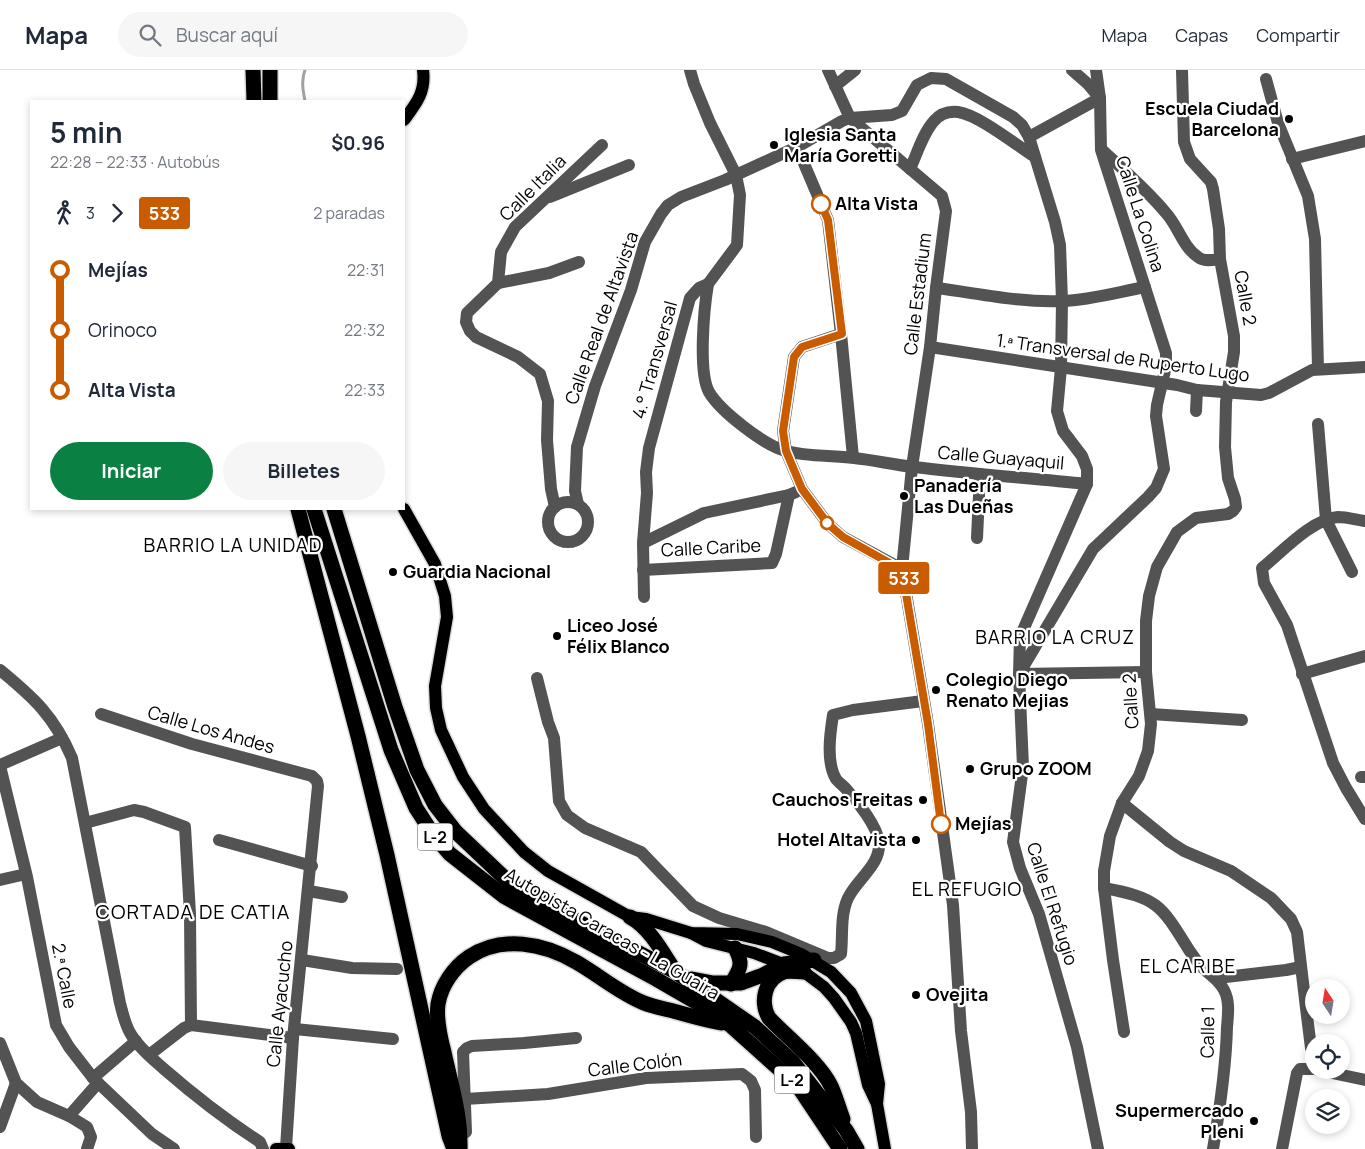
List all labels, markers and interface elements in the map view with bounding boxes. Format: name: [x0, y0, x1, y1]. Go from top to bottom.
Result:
search box: [118, 12, 468, 57]
text: Mapa: [25, 18, 88, 51]
icon: search: [136, 21, 164, 49]
text: Buscar aquí: [176, 22, 278, 48]
text: Mapa: [1101, 23, 1147, 47]
text: Capas: [1175, 23, 1228, 47]
text: Compartir: [1256, 23, 1340, 47]
place label: Escuela Ciudad Barcelona: [1145, 96, 1279, 141]
text: 5 min: [50, 113, 123, 151]
marker: Escuela Ciudad Barcelona: [1283, 113, 1295, 125]
place label: Iglesia Santa María Goretti: [784, 122, 898, 167]
text: $0.96: [331, 130, 385, 156]
marker: Iglesia Santa María Goretti: [768, 139, 780, 151]
street label: Calle Italia: [494, 149, 571, 226]
text: 22:28 – 22:33 · Autobús: [50, 151, 220, 173]
street label: Calle La Colina: [1111, 153, 1171, 275]
place label: Alta Vista: [835, 191, 918, 215]
marker: Alta Vista: [811, 194, 831, 214]
icon: walk: [50, 199, 78, 227]
icon: forward: [103, 199, 131, 227]
text: 533: [149, 201, 180, 225]
text: 3: [86, 202, 95, 224]
text: 2 paradas: [313, 202, 385, 224]
street label: Calle Real de Altavista: [559, 228, 643, 407]
street label: Calle Estadium: [898, 231, 936, 356]
text: Mejías: [88, 257, 148, 283]
text: 22:31: [347, 259, 385, 281]
street label: Calle 2: [1229, 268, 1263, 327]
street label: 4.° Transversal: [626, 298, 682, 421]
text: Orinoco: [88, 317, 157, 343]
text: 22:32: [344, 319, 385, 341]
street label: 1.ª Transversal de Ruperto Lugo: [995, 327, 1251, 387]
text: Alta Vista: [88, 377, 176, 403]
text: 22:33: [344, 379, 385, 401]
street label: Calle Guayaquil: [937, 440, 1065, 474]
button: Iniciar: [50, 442, 213, 500]
button: Billetes: [223, 442, 385, 500]
place label: Panadería Las Dueñas: [914, 473, 1014, 518]
marker: Panadería Las Dueñas: [898, 490, 910, 502]
unlabelled marker: [820, 516, 834, 530]
district label: BARRIO LA UNIDAD: [143, 532, 323, 558]
street label: Calle Caribe: [660, 532, 762, 562]
place label: Guardia Nacional: [403, 559, 551, 583]
line badge: 533: [875, 562, 933, 594]
marker: Guardia Nacional: [387, 566, 399, 578]
text: 533: [888, 566, 920, 590]
place label: Liceo José Félix Blanco: [567, 613, 670, 658]
district label: BARRIO LA CRUZ: [975, 624, 1135, 650]
marker: Liceo José Félix Blanco: [551, 630, 563, 642]
place label: Colegio Diego Renato Mejias: [946, 667, 1069, 712]
street label: Calle 2: [1117, 673, 1143, 729]
marker: Colegio Diego Renato Mejias: [930, 684, 942, 696]
street label: Calle Los Andes: [145, 699, 277, 759]
place label: Grupo ZOOM: [980, 756, 1092, 780]
marker: Grupo ZOOM: [964, 763, 976, 775]
place label: Cauchos Freitas: [772, 787, 913, 811]
marker: Cauchos Freitas: [917, 794, 929, 806]
place label: Mejías: [955, 811, 1012, 835]
marker: Mejías: [931, 814, 951, 834]
road number: L-2: [418, 824, 452, 850]
place label: Hotel Altavista: [777, 827, 906, 851]
marker: Hotel Altavista: [910, 834, 922, 846]
street label: Calle El Refugio: [1022, 839, 1084, 968]
street label: Autopista Caracas - La Guaira: [501, 862, 724, 1005]
district label: EL REFUGIO: [912, 876, 1022, 902]
district label: CORTADA DE CATIA: [96, 898, 290, 925]
street label: Calle Ayacucho: [260, 939, 298, 1068]
street label: 2.ª Calle: [47, 941, 83, 1010]
district label: EL CARIBE: [1140, 953, 1236, 979]
north arrow: [1305, 979, 1350, 1024]
map controls: [1305, 979, 1350, 1134]
place label: Ovejita: [926, 982, 988, 1006]
marker: Ovejita: [910, 989, 922, 1001]
street label: Calle 1: [1195, 1006, 1219, 1058]
button: locate: [1305, 1034, 1350, 1079]
street label: Calle Colón: [587, 1046, 683, 1082]
road number: L-2: [774, 1066, 810, 1094]
button: layers: [1305, 1089, 1350, 1134]
place label: Supermercado Pleni: [1115, 1098, 1244, 1143]
marker: Supermercado Pleni: [1248, 1115, 1260, 1127]

